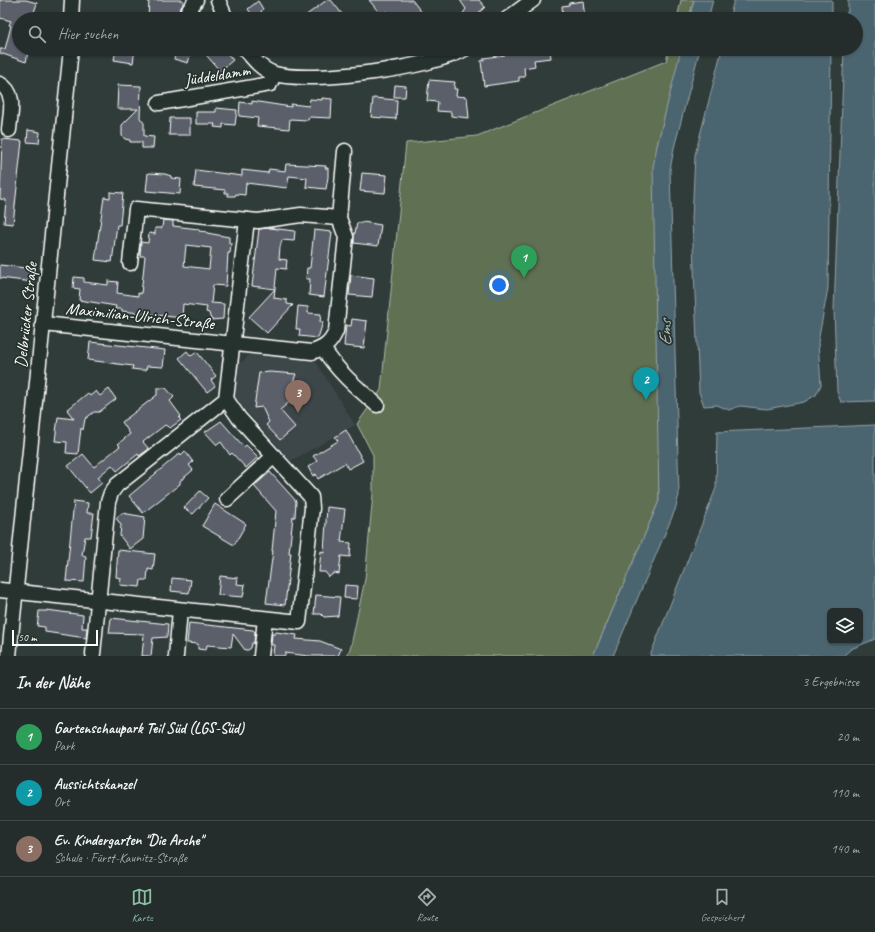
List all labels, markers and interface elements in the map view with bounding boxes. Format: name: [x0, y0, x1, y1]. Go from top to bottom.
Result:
search box: [12, 12, 863, 56]
icon: search: [26, 23, 48, 45]
text: Hier suchen: [58, 25, 118, 44]
street label: Jüddeldamm: [181, 59, 252, 91]
pin: 1: [511, 245, 537, 278]
street label: Delbrücker Straße: [10, 260, 42, 369]
your location: [489, 275, 509, 295]
street label: Maximilian-Ulrich-Straße: [65, 298, 217, 334]
water label: Ems: [654, 317, 676, 346]
pin: 2: [633, 367, 659, 400]
pin: 3: [285, 380, 311, 413]
map controls: [827, 608, 863, 644]
button: layers: [827, 608, 863, 644]
scale bar: [12, 628, 98, 647]
text: 50 m: [18, 630, 37, 644]
text: In der Nähe: [16, 672, 89, 693]
text: 3 Ergebnisse: [803, 674, 859, 690]
text: Gartenschaupark Teil Süd (LGS-Süd): [54, 719, 244, 738]
text: 1: [26, 729, 32, 745]
text: 20 m: [837, 729, 859, 745]
text: Park: [54, 738, 75, 754]
text: Aussichtskanzel: [54, 775, 135, 794]
text: 2: [26, 785, 32, 801]
text: 110 m: [831, 785, 859, 801]
text: Ort: [54, 794, 69, 810]
text: Ev. Kindergarten "Die Arche": [54, 831, 203, 850]
text: 3: [26, 841, 32, 857]
text: 140 m: [831, 841, 859, 857]
text: Schule · Fürst-Kaunitz-Straße: [54, 850, 187, 866]
tab: Karte: [131, 886, 153, 924]
tab: Route: [416, 886, 438, 924]
tab: Gespeichert: [701, 886, 744, 924]

